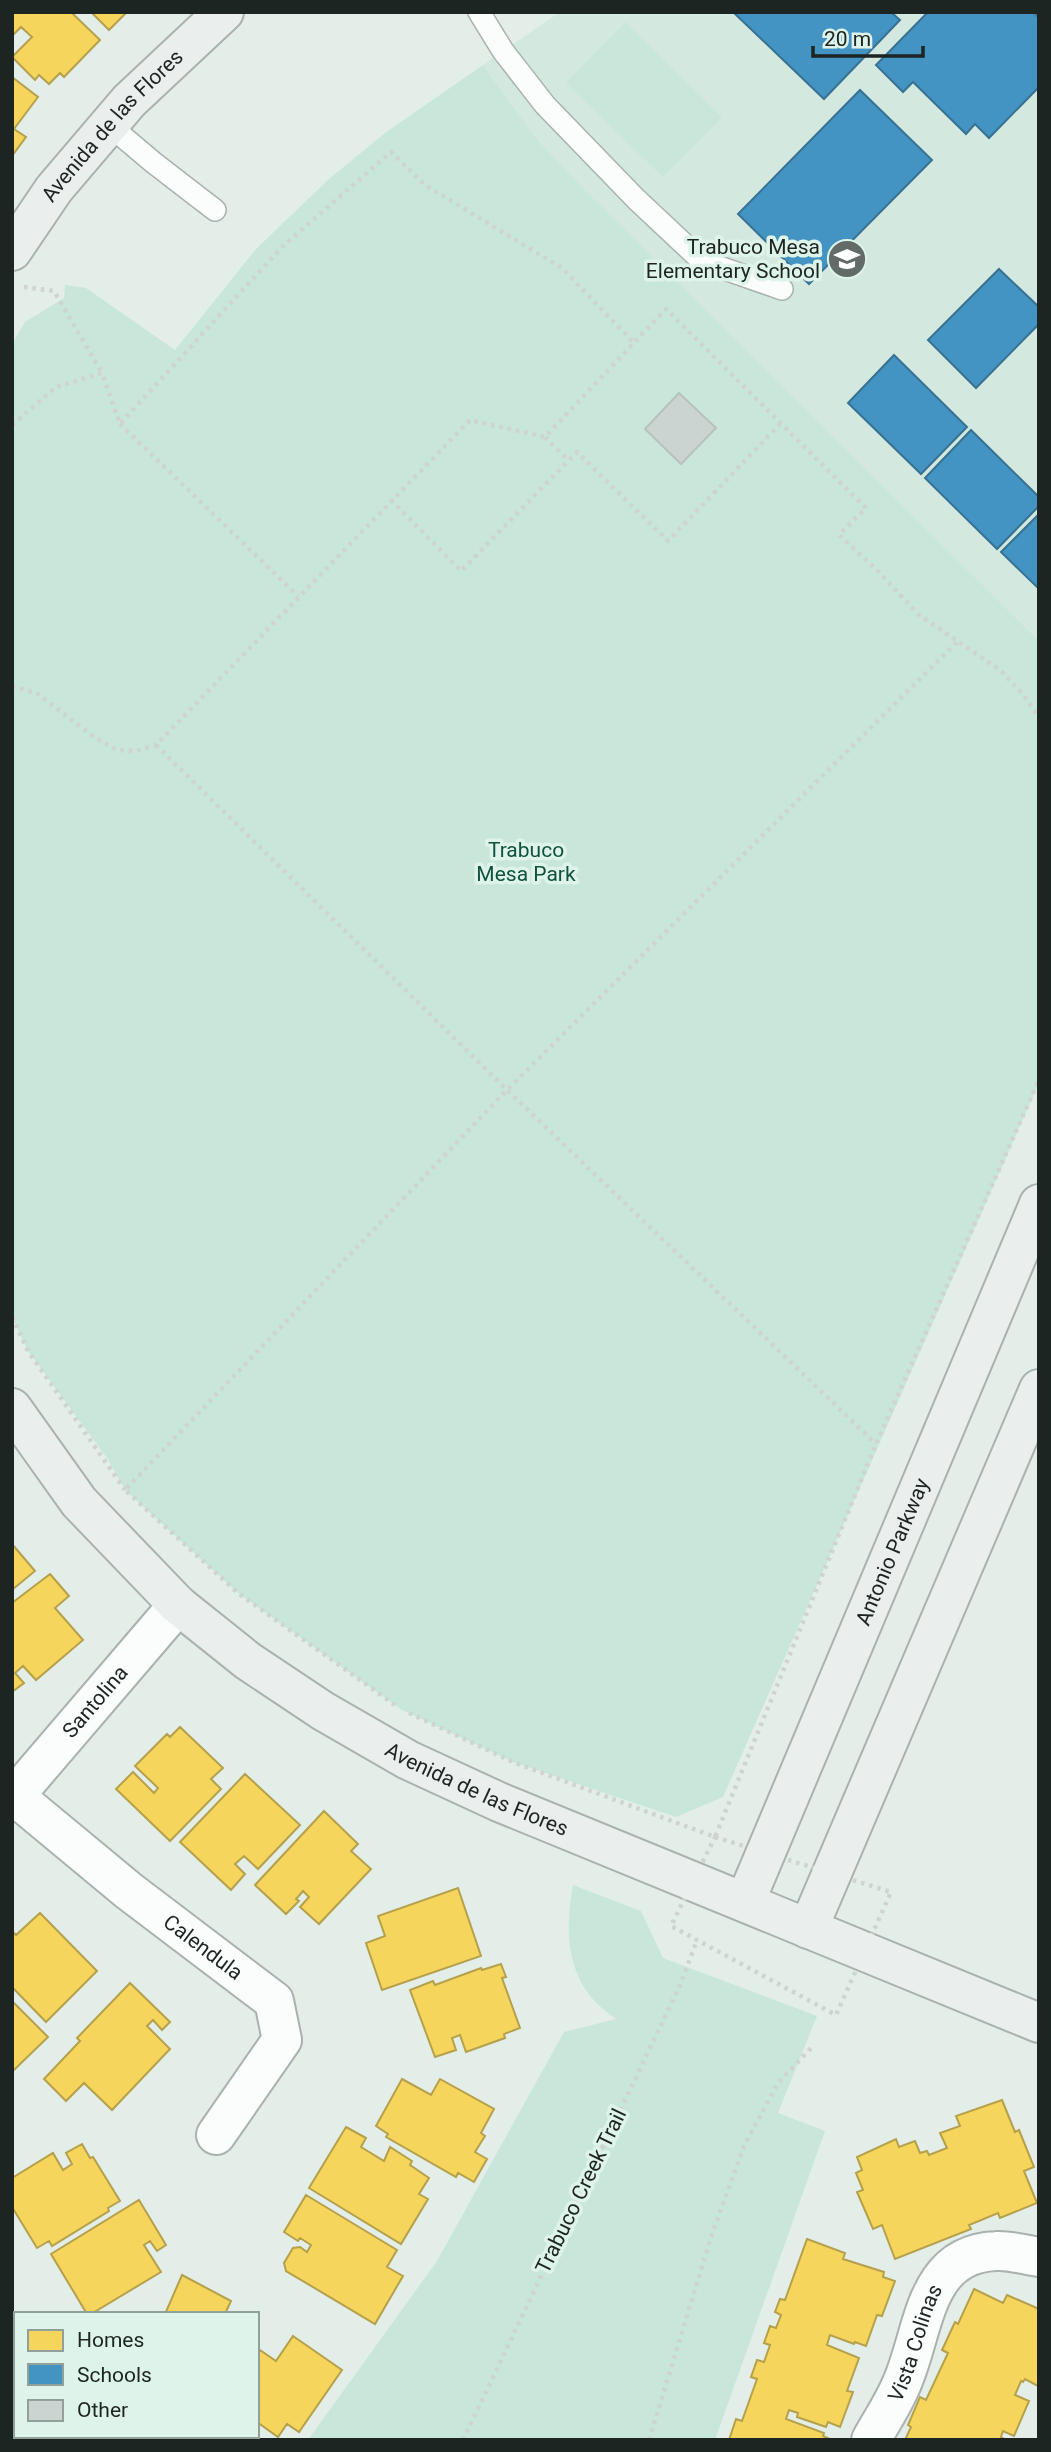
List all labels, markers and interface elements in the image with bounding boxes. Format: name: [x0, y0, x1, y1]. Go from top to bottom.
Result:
scale bar: [813, 14, 923, 58]
text: 20 m: [824, 27, 871, 51]
street label: Avenida de las Flores: [37, 45, 188, 206]
place label: Trabuco Mesa Elementary School: [646, 235, 820, 283]
school or university icon: Trabuco Mesa Elementary School: [826, 238, 868, 280]
park label: Trabuco Mesa Park: [476, 838, 576, 886]
street label: Antonio Parkway: [851, 1475, 934, 1629]
street label: Santolina: [58, 1661, 133, 1743]
street label: Avenida de las Flores: [381, 1738, 572, 1841]
street label: Calendula: [159, 1910, 247, 1985]
street label: Trabuco Creek Trail: [531, 2105, 631, 2277]
street label: Vista Colinas: [883, 2280, 947, 2406]
legend: [14, 2312, 259, 2438]
text: Homes: [77, 2328, 144, 2352]
text: Schools: [77, 2363, 152, 2387]
text: Other: [77, 2398, 128, 2422]

